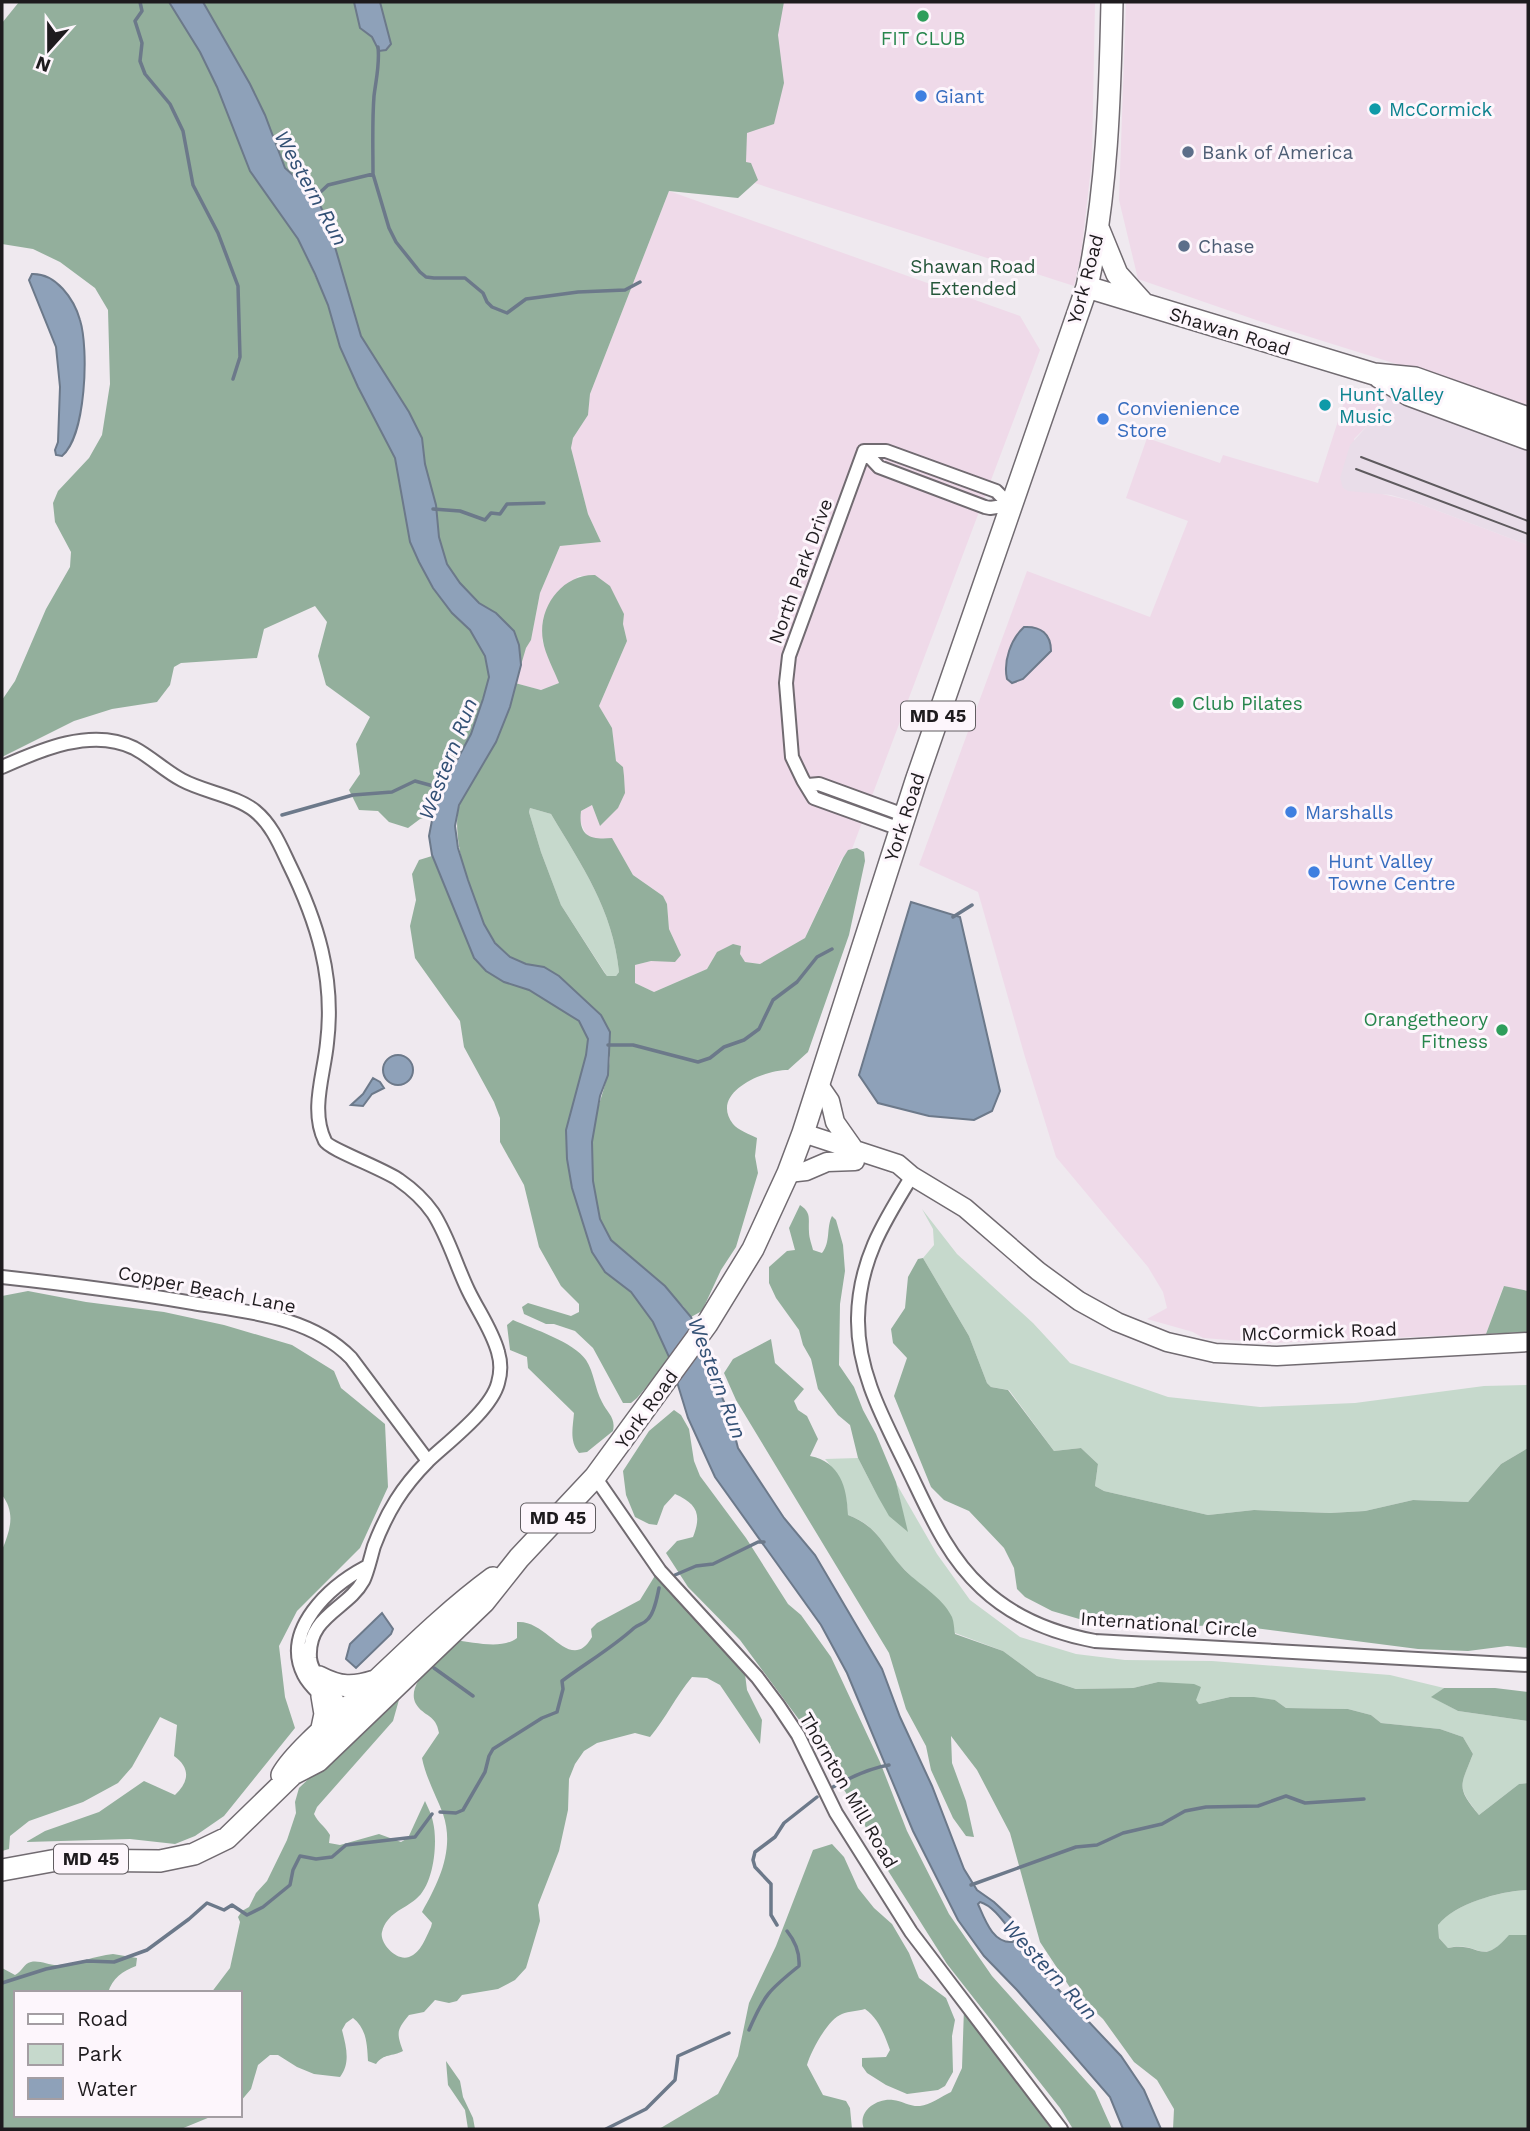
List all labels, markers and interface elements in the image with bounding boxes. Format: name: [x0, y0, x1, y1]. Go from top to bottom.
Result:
marker: FIT CLUB: [915, 8, 931, 24]
north arrow: [14, 14, 84, 84]
place label: FIT CLUB: [881, 27, 965, 50]
text: N: [32, 51, 54, 78]
place label: Giant: [935, 85, 984, 108]
marker: Giant: [913, 88, 929, 104]
place label: McCormick: [1389, 98, 1493, 121]
marker: McCormick: [1367, 101, 1383, 117]
water label: Western Run: [269, 126, 353, 250]
place label: Bank of America: [1202, 141, 1353, 164]
marker: Bank of America: [1180, 144, 1196, 160]
street label: York Road: [1062, 232, 1108, 326]
place label: Chase: [1198, 235, 1255, 258]
marker: Chase: [1176, 238, 1192, 254]
park label: Shawan Road Extended: [910, 255, 1036, 300]
street label: Shawan Road: [1166, 302, 1293, 361]
place label: Hunt Valley Music: [1339, 383, 1444, 428]
place label: Convienience Store: [1117, 397, 1240, 442]
marker: Hunt Valley Music: [1317, 397, 1333, 413]
marker: Convienience Store: [1095, 411, 1111, 427]
street label: North Park Drive: [764, 495, 837, 647]
place label: Club Pilates: [1192, 692, 1303, 715]
water label: Western Run: [413, 694, 482, 823]
marker: Club Pilates: [1170, 695, 1186, 711]
road number: MD 45: [901, 702, 975, 730]
street label: York Road: [879, 770, 930, 864]
place label: Marshalls: [1305, 801, 1393, 824]
marker: Marshalls: [1283, 804, 1299, 820]
place label: Hunt Valley Towne Centre: [1328, 850, 1456, 895]
marker: Hunt Valley Towne Centre: [1306, 864, 1322, 880]
place label: Orangetheory Fitness: [1363, 1008, 1488, 1053]
marker: Orangetheory Fitness: [1494, 1022, 1510, 1038]
street label: Copper Beach Lane: [116, 1261, 298, 1318]
water label: Western Run: [683, 1313, 752, 1442]
street label: McCormick Road: [1241, 1317, 1397, 1346]
street label: York Road: [610, 1365, 683, 1453]
road number: MD 45: [521, 1504, 595, 1532]
street label: International Circle: [1080, 1607, 1258, 1642]
street label: Thornton Mill Road: [795, 1708, 903, 1872]
road number: MD 45: [54, 1844, 128, 1873]
water label: Western Run: [997, 1914, 1103, 2025]
legend: [14, 1991, 242, 2117]
text: Road: [77, 2006, 128, 2031]
text: Park: [77, 2041, 122, 2066]
text: Water: [77, 2076, 138, 2101]

